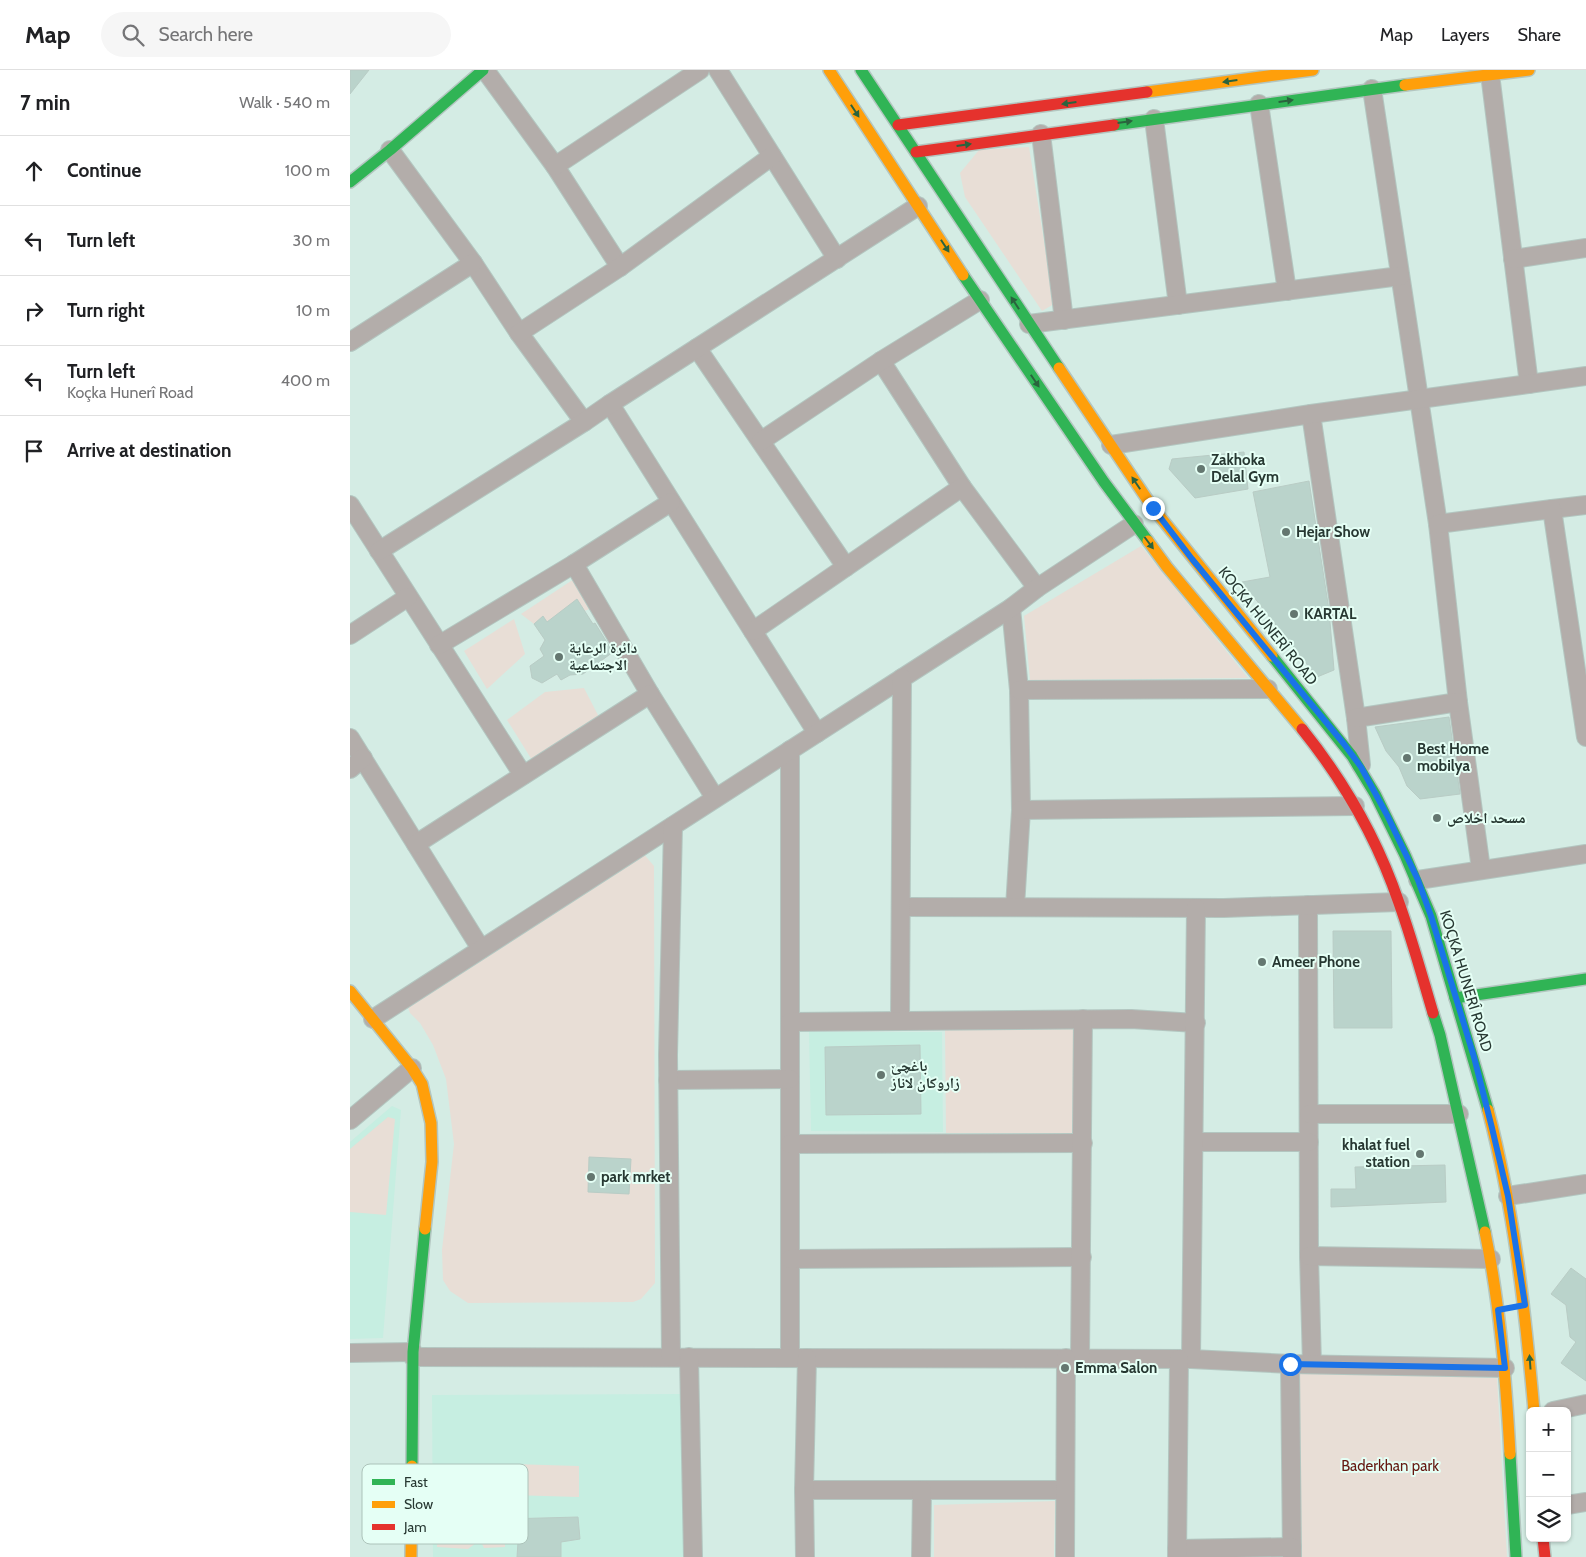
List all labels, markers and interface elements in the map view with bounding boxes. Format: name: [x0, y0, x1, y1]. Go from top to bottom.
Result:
search box: [101, 12, 451, 57]
text: Map: [25, 20, 71, 49]
icon: search: [119, 21, 147, 49]
text: Search here: [159, 23, 253, 46]
text: Map: [1380, 24, 1413, 46]
text: Layers: [1441, 24, 1490, 46]
text: Share: [1518, 24, 1561, 46]
one-way arrow: [1222, 77, 1238, 85]
text: 7 min: [20, 90, 70, 115]
text: Walk · 540 m: [239, 93, 330, 112]
one-way arrow: [1279, 97, 1295, 105]
one-way arrow: [1061, 99, 1077, 107]
one-way arrow: [851, 104, 860, 117]
one-way arrow: [1118, 118, 1134, 126]
one-way arrow: [957, 140, 973, 148]
icon: ahead: [20, 157, 48, 185]
text: Continue: [67, 159, 141, 182]
text: 100 m: [285, 161, 330, 180]
icon: left: [20, 227, 48, 255]
text: Turn left: [67, 229, 135, 252]
text: 30 m: [293, 231, 330, 250]
one-way arrow: [940, 240, 949, 253]
one-way arrow: [1011, 296, 1020, 309]
icon: right: [20, 297, 48, 325]
text: Turn right: [67, 299, 145, 322]
text: 10 m: [296, 301, 330, 320]
text: Turn left: [67, 360, 135, 383]
icon: left: [20, 367, 48, 395]
text: 400 m: [281, 371, 330, 390]
one-way arrow: [1030, 375, 1040, 388]
text: Koçka Hunerî Road: [67, 383, 193, 402]
icon: arrive: [20, 437, 48, 465]
text: Arrive at destination: [67, 439, 231, 462]
place label: Zakhoka Delal Gym: [1211, 451, 1279, 486]
marker: Zakhoka Delal Gym: [1195, 463, 1207, 475]
one-way arrow: [1132, 477, 1141, 490]
route end: [1142, 497, 1165, 520]
place label: Hejar Show: [1296, 523, 1370, 541]
marker: Hejar Show: [1280, 526, 1292, 538]
one-way arrow: [1143, 536, 1154, 549]
street label: KOÇKA HUNERÎ ROAD: [1215, 563, 1322, 689]
place label: KARTAL: [1304, 605, 1357, 623]
marker: KARTAL: [1288, 608, 1300, 620]
place label: دائرة الرعاية الاجتماعية: [569, 639, 637, 674]
marker: دائرة الرعاية الاجتماعية: [553, 651, 565, 663]
place label: Best Home mobilya: [1417, 740, 1489, 775]
marker: Best Home mobilya: [1401, 752, 1413, 764]
place label: مسحد اخلاص: [1447, 809, 1525, 827]
marker: مسحد اخلاص: [1431, 812, 1443, 824]
street label: KOÇKA HUNERÎ ROAD: [1436, 908, 1497, 1054]
place label: Ameer Phone: [1272, 953, 1360, 971]
marker: Ameer Phone: [1256, 956, 1268, 968]
place label: باغچێ زاروكان لاناز: [890, 1057, 960, 1092]
marker: باغچێ زاروكان لاناز: [875, 1069, 887, 1081]
place label: khalat fuel station: [1342, 1136, 1410, 1171]
marker: khalat fuel station: [1414, 1148, 1426, 1160]
place label: park mrket: [601, 1168, 670, 1186]
marker: park mrket: [585, 1171, 597, 1183]
route start: [1279, 1353, 1302, 1376]
one-way arrow: [1526, 1354, 1534, 1370]
place label: Emma Salon: [1075, 1359, 1157, 1377]
marker: Emma Salon: [1059, 1362, 1071, 1374]
map controls: [1526, 1407, 1571, 1542]
button: +: [1526, 1407, 1571, 1452]
button: −: [1526, 1452, 1571, 1497]
park label: Baderkhan park: [1341, 1457, 1439, 1475]
legend: [362, 1464, 528, 1544]
text: Fast: [404, 1473, 428, 1491]
text: Slow: [404, 1495, 433, 1513]
button: layers: [1526, 1497, 1571, 1542]
text: Jam: [403, 1518, 426, 1536]

